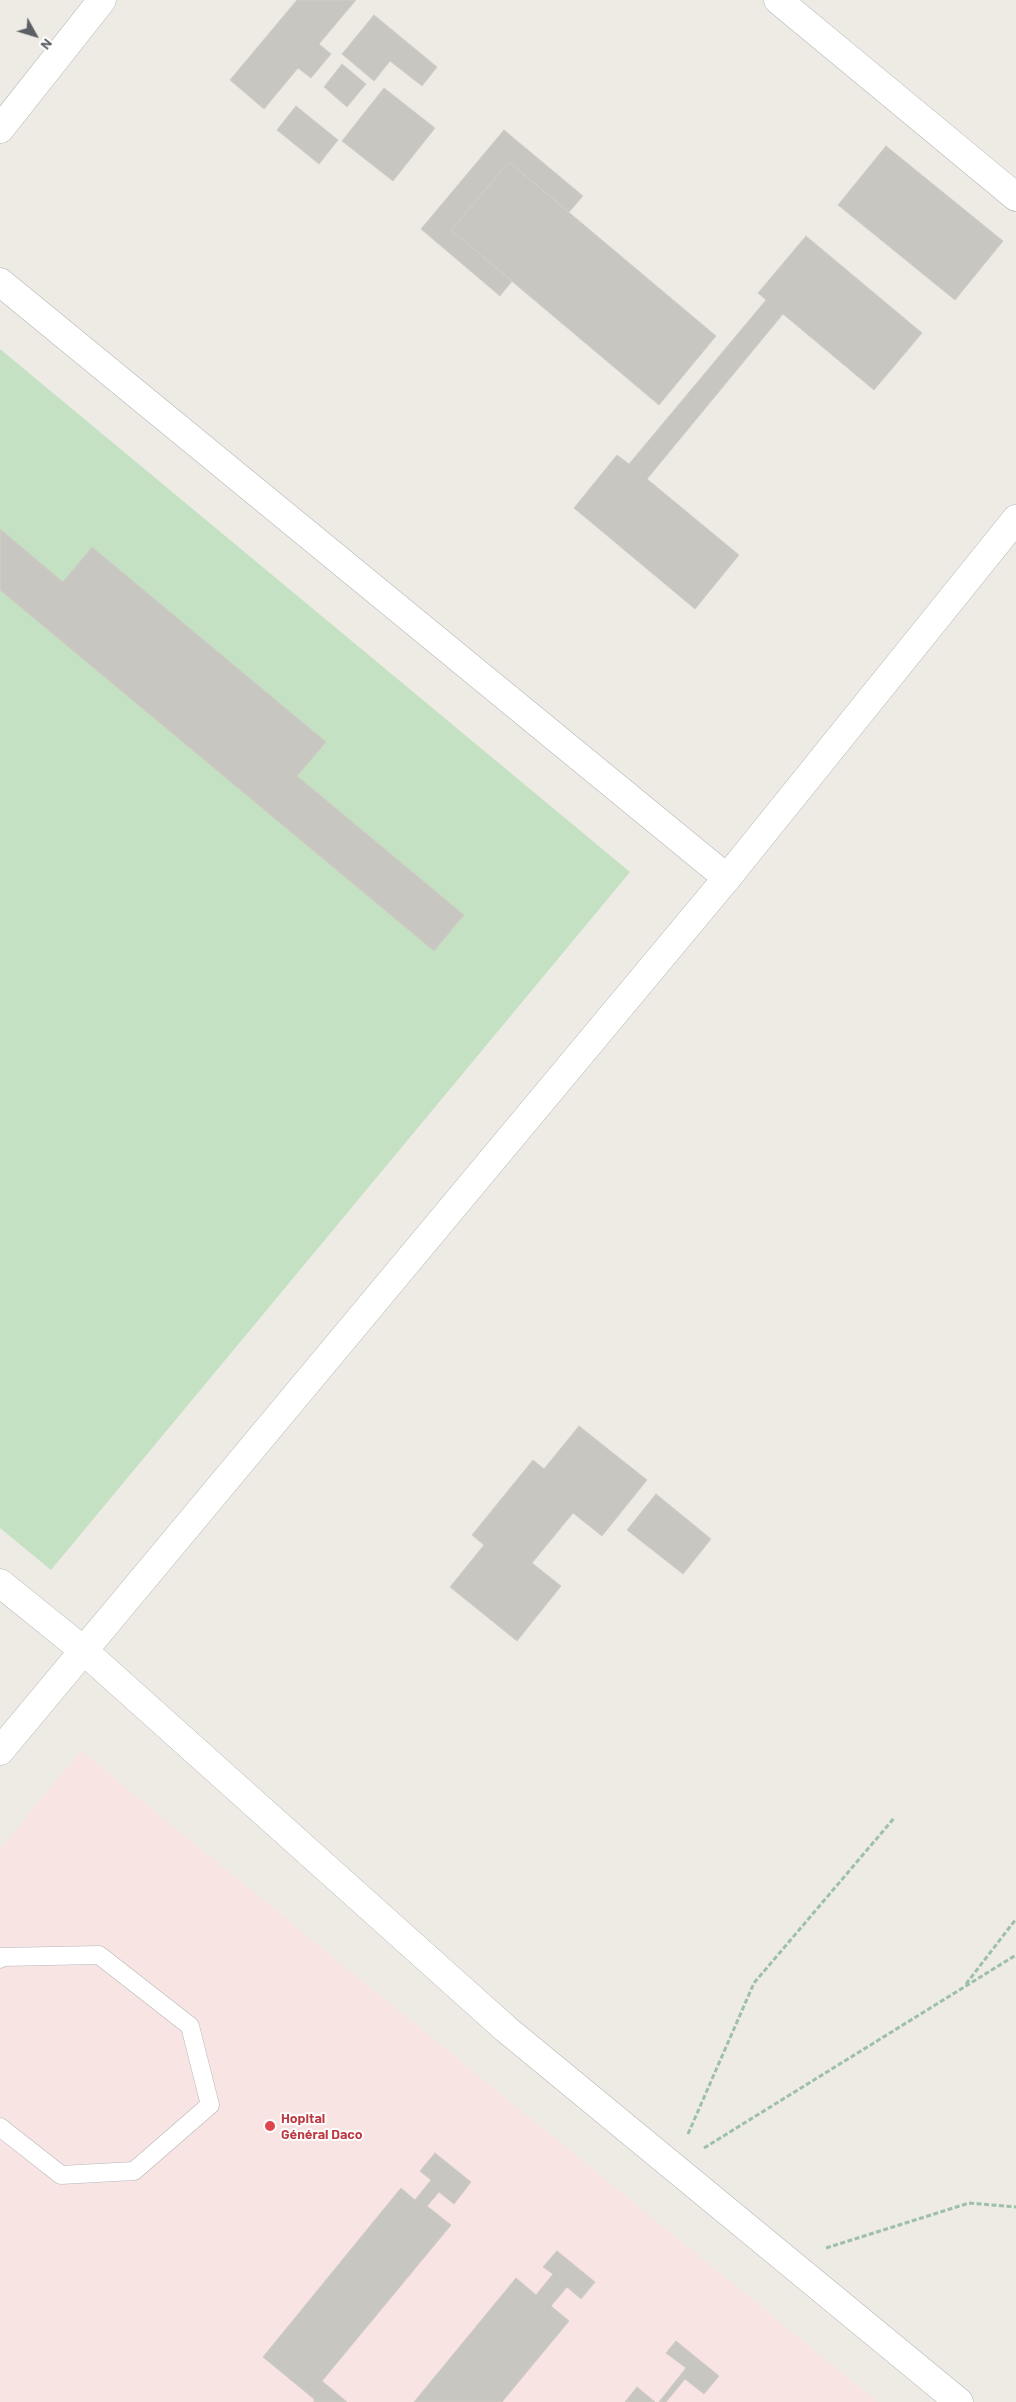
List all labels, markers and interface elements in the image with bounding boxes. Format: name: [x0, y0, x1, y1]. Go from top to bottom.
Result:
north arrow: [10, 10, 60, 60]
text: N: [38, 36, 57, 54]
place label: Hopital Général Daco: [281, 2110, 363, 2142]
marker: Hopital Général Daco: [263, 2119, 277, 2133]

